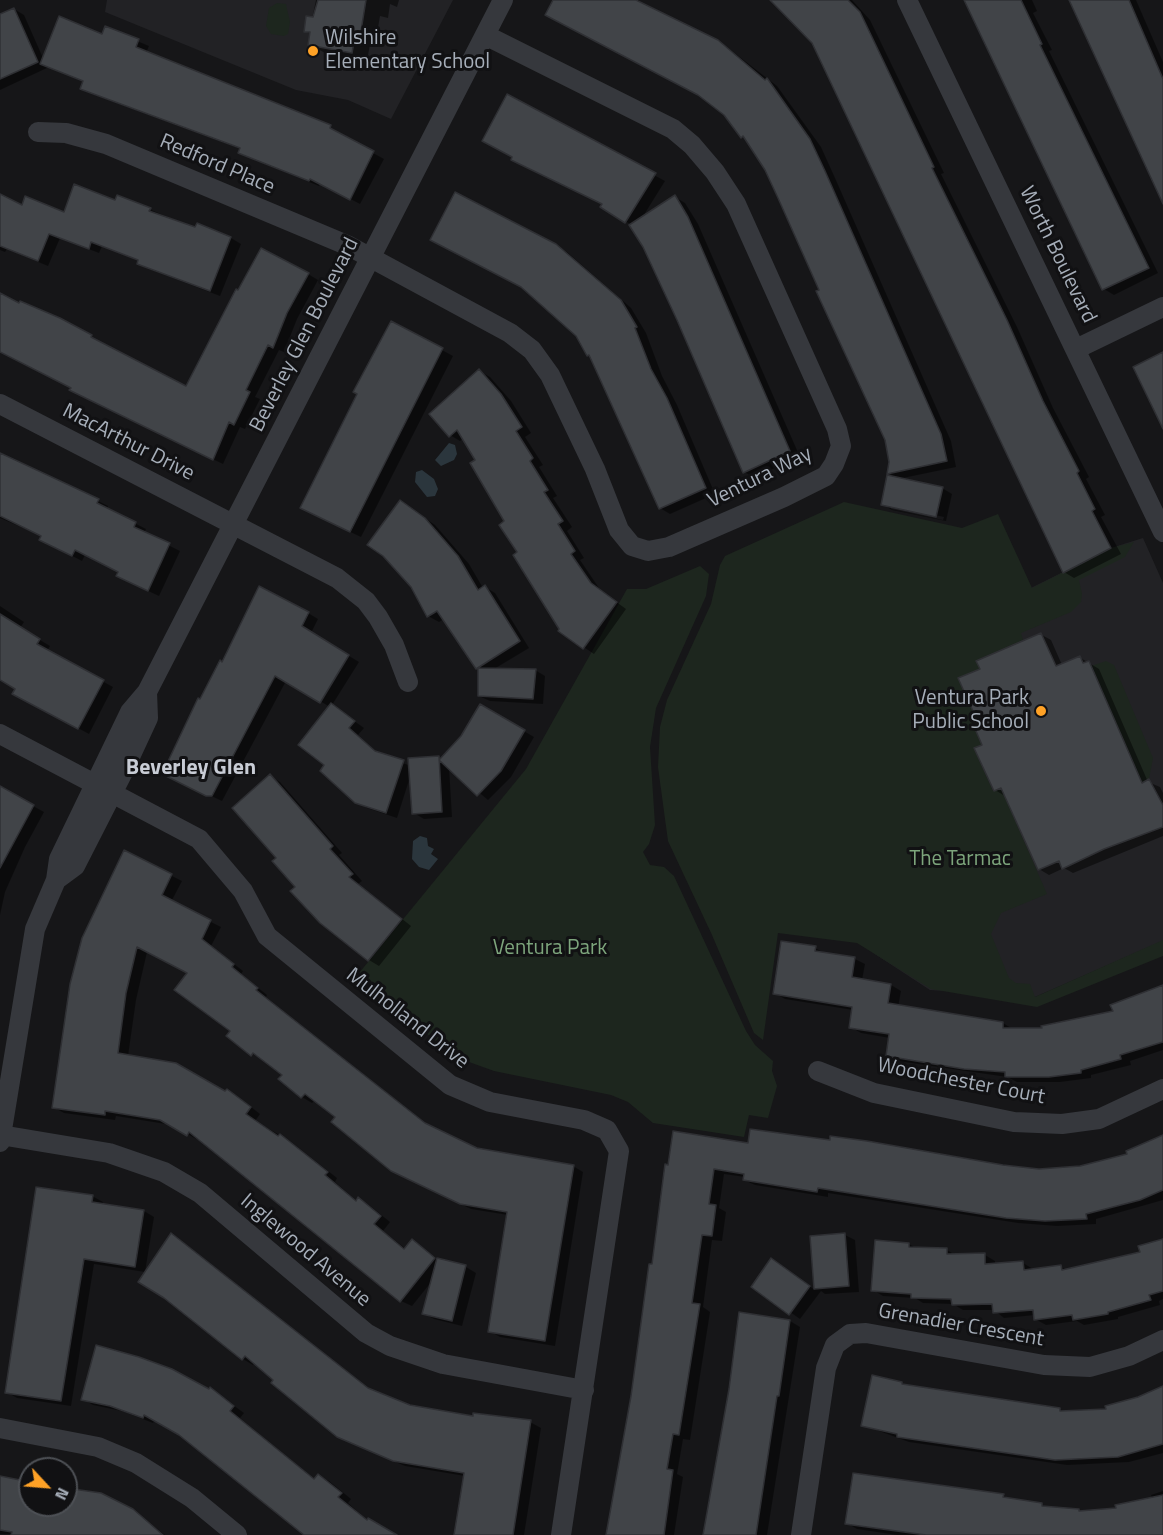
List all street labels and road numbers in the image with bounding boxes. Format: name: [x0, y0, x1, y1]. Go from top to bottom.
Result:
street label: Redford Place: [156, 129, 278, 201]
street label: Worth Boulevard: [1013, 183, 1101, 327]
street label: Beverley Glen Boulevard: [245, 234, 365, 436]
street label: MacArthur Drive: [58, 399, 198, 487]
street label: Ventura Way: [704, 442, 816, 514]
street label: Mulholland Drive: [340, 963, 474, 1075]
street label: Woodchester Court: [875, 1053, 1047, 1111]
street label: Inglewood Avenue: [235, 1189, 375, 1313]
street label: Grenadier Crescent: [876, 1299, 1046, 1353]

